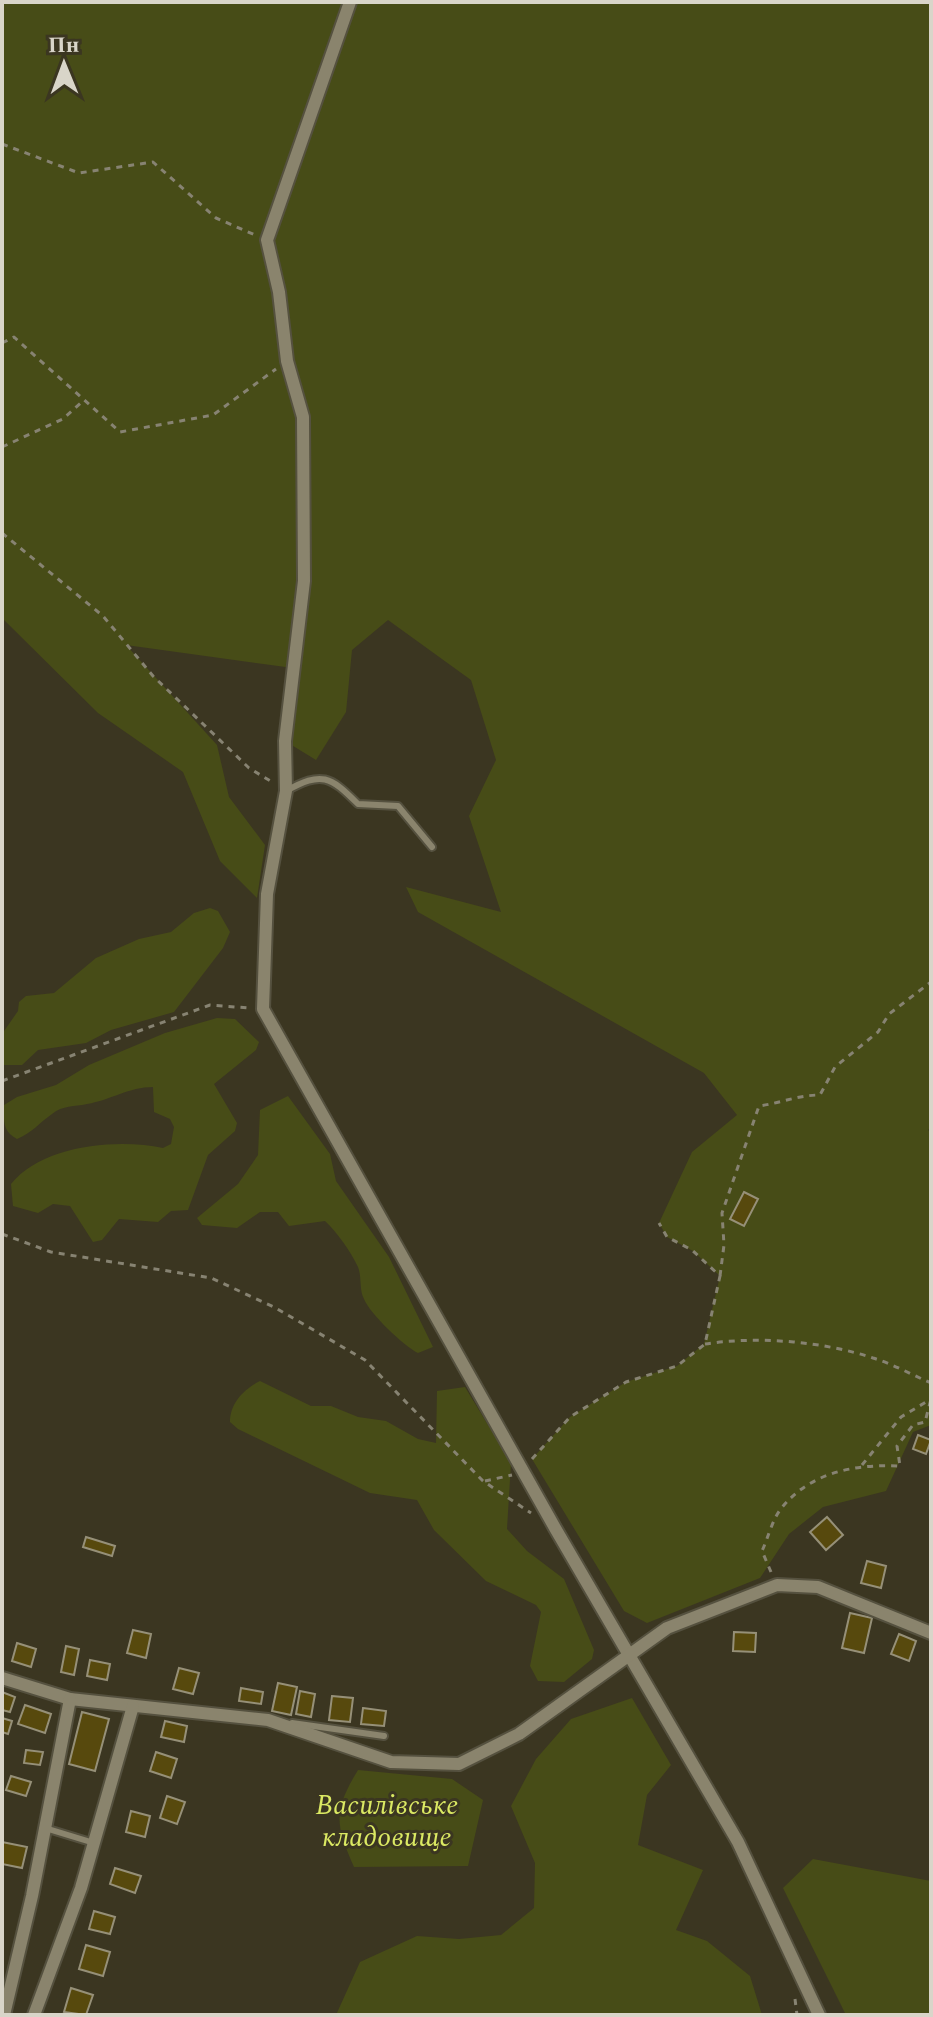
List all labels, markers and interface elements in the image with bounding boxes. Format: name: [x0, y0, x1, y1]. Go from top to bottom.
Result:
north arrow: [24, 24, 104, 104]
text: Пн: [48, 29, 80, 62]
park label: Василівське кладовище: [316, 1784, 458, 1859]

